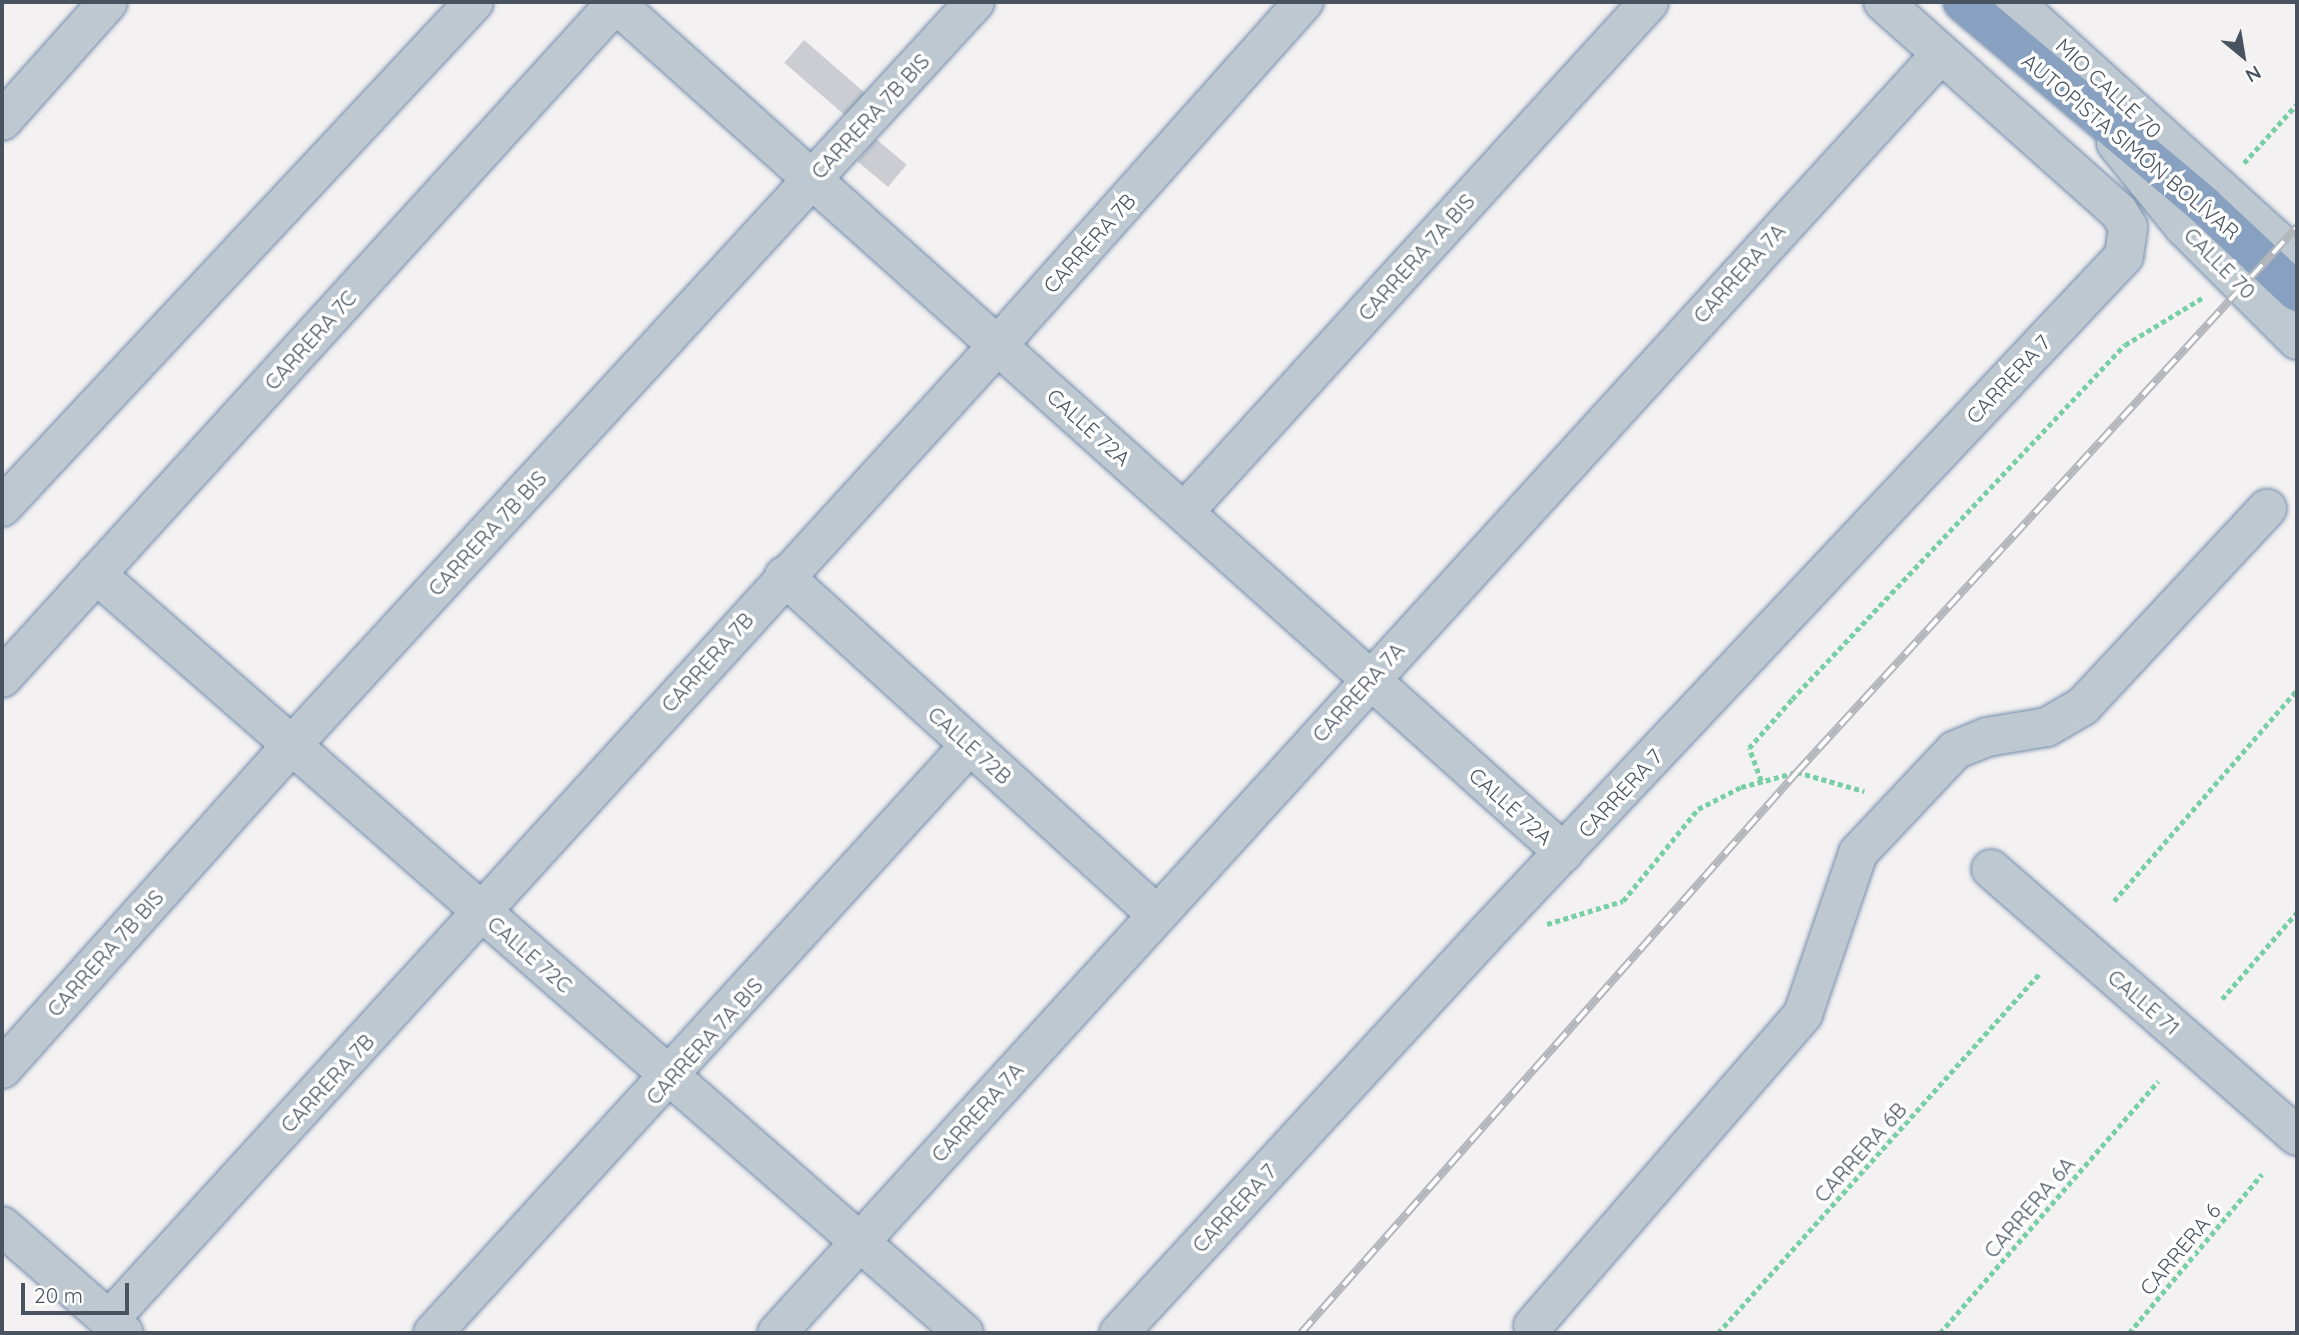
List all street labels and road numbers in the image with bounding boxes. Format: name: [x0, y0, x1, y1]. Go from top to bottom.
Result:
street label: MIO CALLE 70: [2051, 33, 2167, 143]
street label: CARRERA 7B BIS: [806, 48, 934, 184]
street label: AUTOPISTA SIMÓN BOLÍVAR: [2017, 48, 2245, 244]
street label: CARRERA 7B: [1038, 188, 1140, 298]
street label: CARRERA 7A BIS: [1353, 189, 1479, 325]
street label: CARRERA 7A: [1688, 218, 1790, 328]
street label: CALLE 70: [2179, 222, 2261, 304]
street label: CARRERA 7C: [259, 285, 361, 395]
street label: CARRERA 7: [1961, 330, 2055, 428]
street label: CALLE 72A: [1042, 383, 1136, 471]
street label: CARRERA 7B BIS: [423, 465, 551, 601]
street label: CARRERA 7B: [656, 607, 758, 717]
street label: CARRERA 7A: [1307, 637, 1409, 747]
street label: CALLE 72B: [923, 701, 1017, 789]
street label: CARRERA 7: [1573, 744, 1667, 842]
street label: CALLE 72A: [1464, 762, 1558, 850]
street label: CARRERA 7B BIS: [42, 885, 168, 1021]
street label: CALLE 72C: [483, 911, 577, 997]
street label: CALLE 71: [2103, 964, 2185, 1040]
street label: CARRERA 7A BIS: [641, 973, 767, 1109]
street label: CARRERA 7B: [275, 1029, 379, 1137]
street label: CARRERA 7A: [926, 1057, 1028, 1167]
street label: CARRERA 6B: [1809, 1097, 1911, 1207]
street label: CARRERA 6A: [1978, 1151, 2080, 1263]
street label: CARRERA 7: [1187, 1159, 1281, 1257]
street label: CARRERA 6: [2134, 1198, 2226, 1300]

